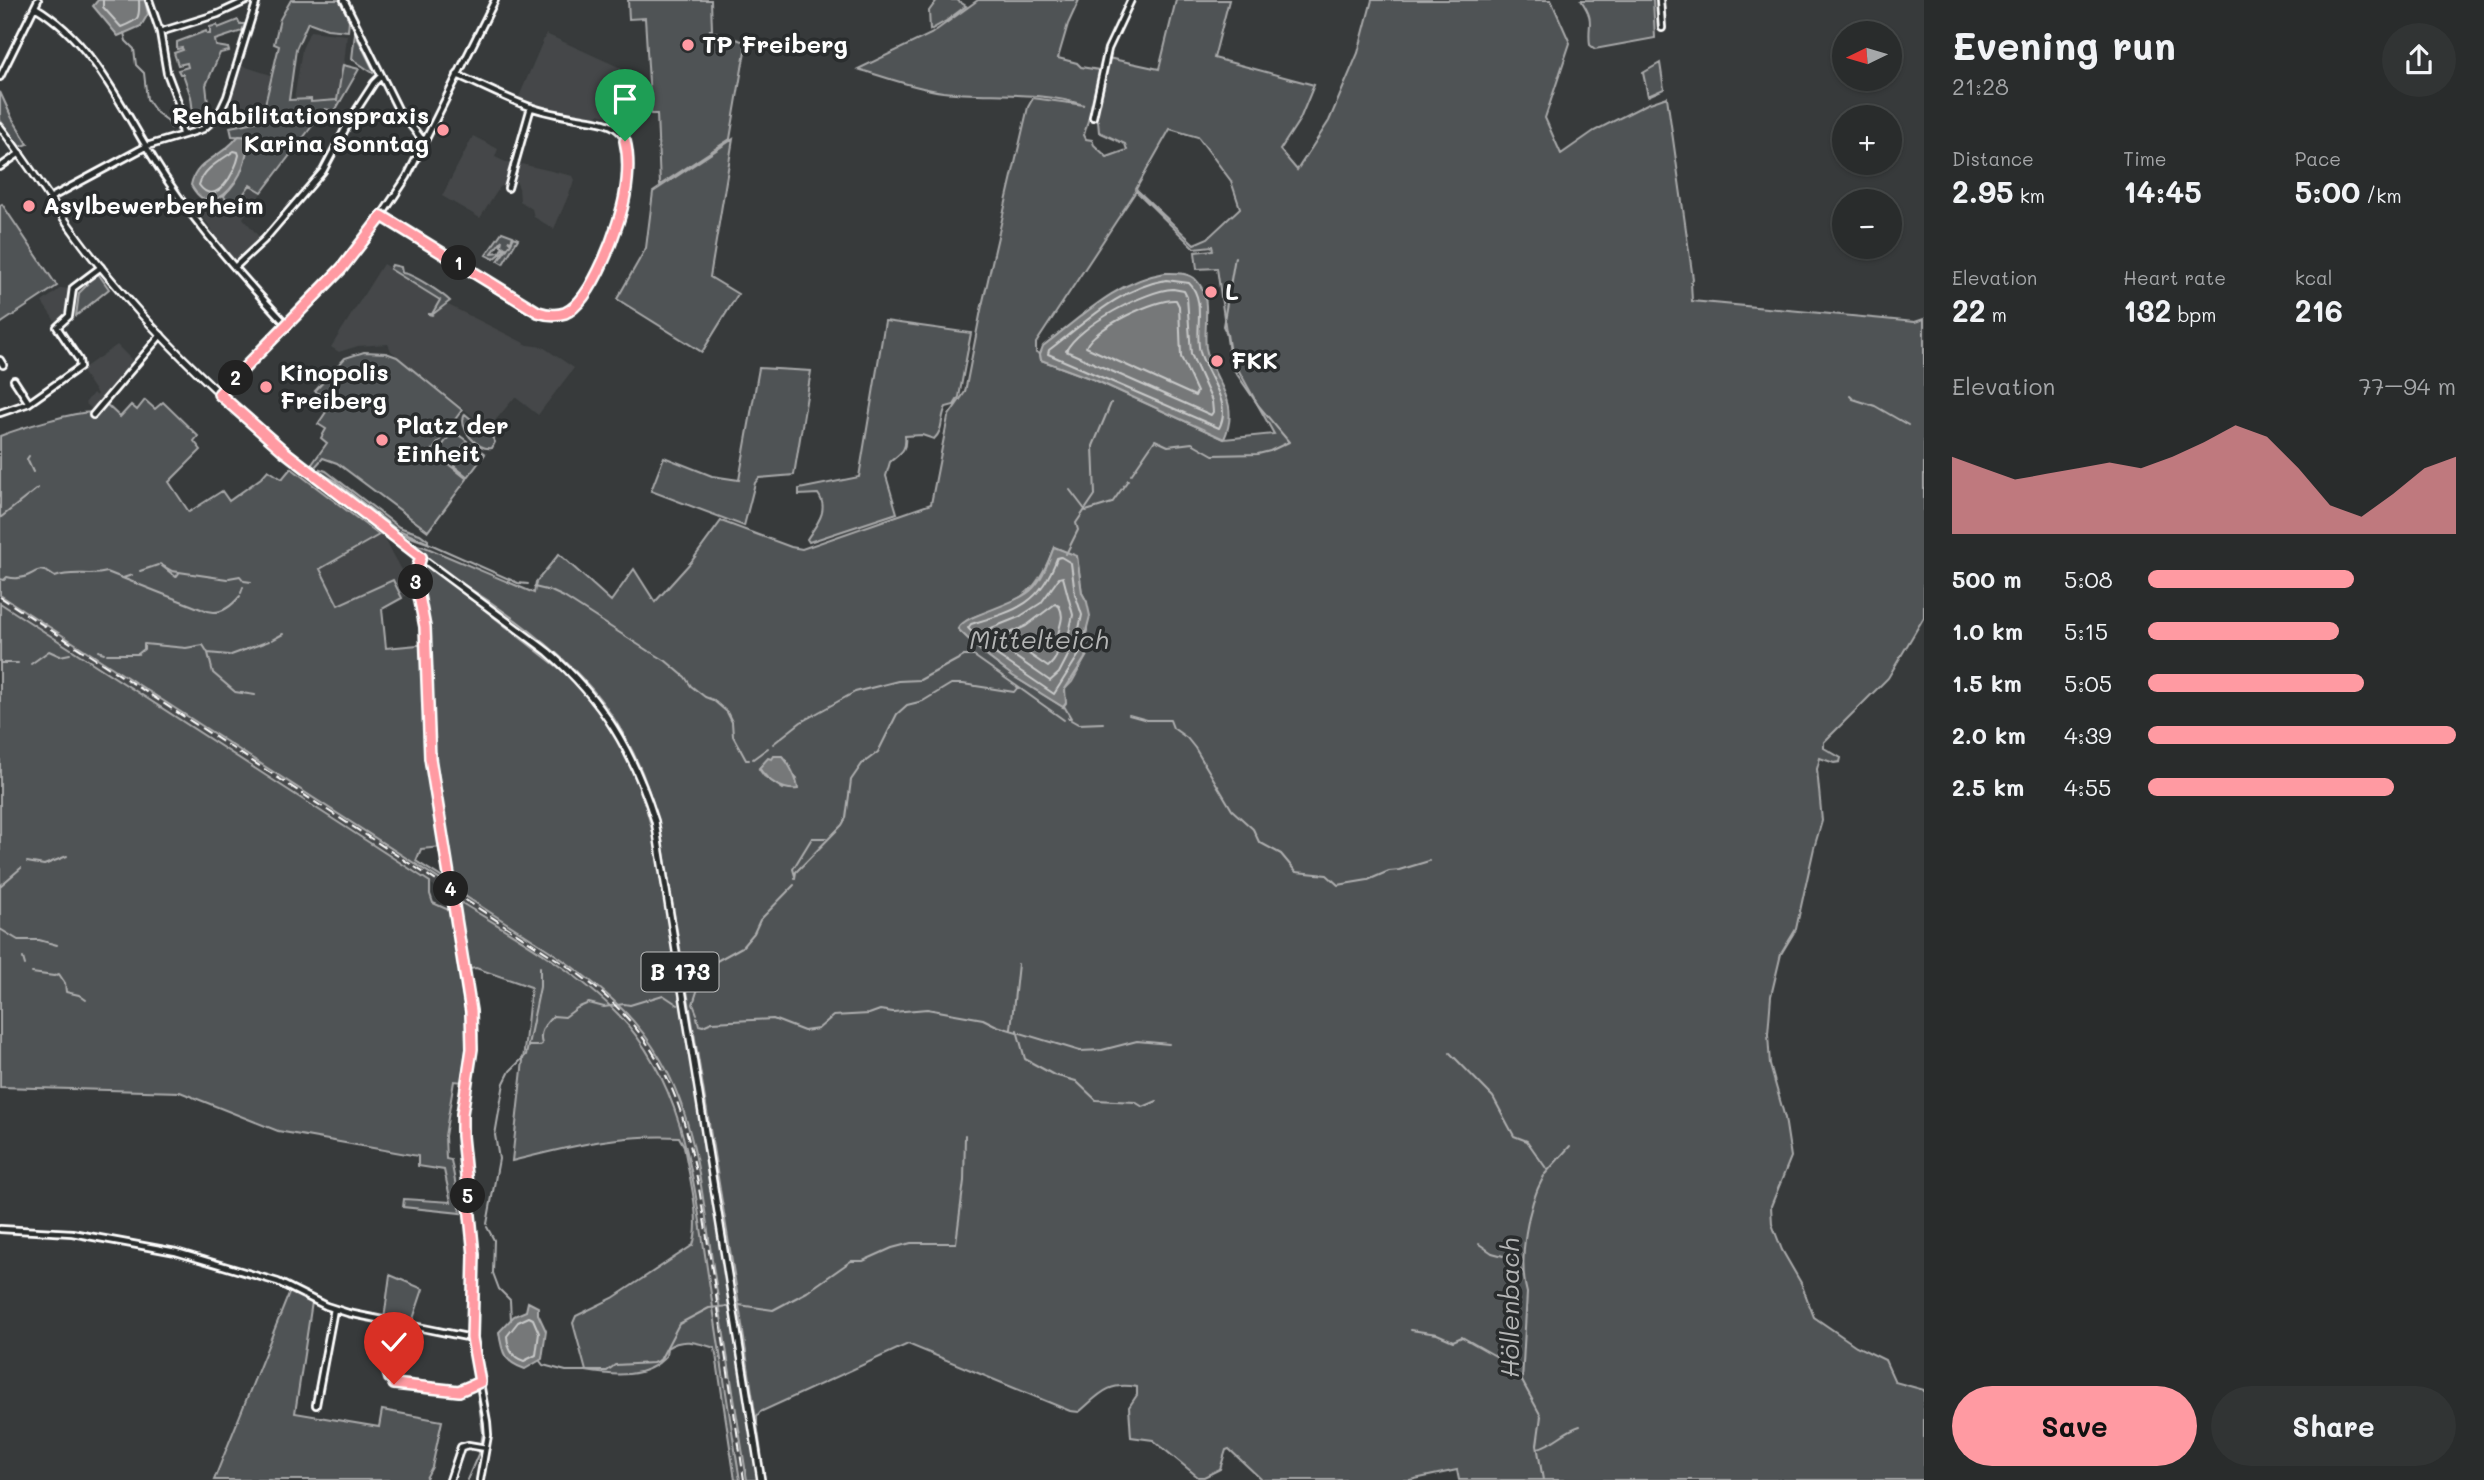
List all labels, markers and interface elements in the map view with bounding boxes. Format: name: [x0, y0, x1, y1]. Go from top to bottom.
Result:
text: Evening run: [1952, 20, 2176, 70]
north arrow: [1832, 21, 1902, 91]
map controls: [1832, 21, 1902, 259]
button: share: [2382, 23, 2456, 97]
place label: TP Freiberg: [702, 28, 848, 59]
marker: TP Freiberg: [680, 37, 696, 53]
pin: [595, 69, 655, 141]
text: 21:28: [1952, 71, 2009, 101]
icon: arrive: [606, 80, 644, 118]
place label: Rehabilitationspraxis Karina Sonntag: [172, 99, 429, 158]
button: +: [1832, 105, 1902, 175]
marker: Rehabilitationspraxis Karina Sonntag: [435, 122, 451, 138]
text: Distance: [1952, 146, 2034, 171]
text: Time: [2123, 146, 2167, 171]
text: Pace: [2295, 146, 2341, 171]
text: 2.95: [1952, 171, 2014, 211]
text: 14:45: [2123, 171, 2202, 211]
text: 5:00: [2295, 171, 2360, 211]
text: km: [2014, 183, 2045, 208]
text: /km: [2360, 183, 2402, 208]
place label: Asylbewerberheim: [43, 189, 264, 220]
button: −: [1832, 189, 1902, 259]
marker: Asylbewerberheim: [21, 198, 37, 214]
pin: 1: [442, 246, 476, 280]
text: 1: [454, 250, 463, 275]
text: Elevation: [1952, 265, 2037, 290]
text: Heart rate: [2123, 265, 2226, 290]
text: kcal: [2295, 265, 2333, 290]
place label: L: [1225, 275, 1239, 306]
marker: L: [1203, 284, 1219, 300]
text: 22: [1952, 290, 1986, 330]
text: 132: [2123, 290, 2171, 330]
text: 216: [2295, 290, 2343, 330]
text: m: [1986, 302, 2007, 327]
text: bpm: [2171, 302, 2216, 327]
place label: FKK: [1231, 344, 1278, 375]
marker: FKK: [1209, 353, 1225, 369]
place label: Kinopolis Freiberg: [280, 356, 389, 415]
pin: 2: [218, 360, 254, 396]
text: 2: [230, 365, 241, 390]
text: Elevation: [1952, 371, 2055, 401]
text: 77–94 m: [2359, 371, 2456, 401]
marker: Kinopolis Freiberg: [258, 379, 274, 395]
place label: Platz der Einheit: [396, 409, 508, 468]
marker: Platz der Einheit: [374, 432, 390, 448]
pin: 3: [398, 564, 434, 600]
text: 500 m: [1952, 564, 2022, 594]
text: 5:08: [2064, 564, 2113, 594]
text: 3: [410, 569, 421, 594]
text: 1.0 km: [1952, 616, 2023, 646]
text: 5:15: [2064, 616, 2108, 646]
water label: Mittelteich: [969, 622, 1109, 656]
text: 1.5 km: [1952, 668, 2022, 698]
text: 5:05: [2064, 668, 2112, 698]
text: 2.0 km: [1952, 720, 2026, 750]
text: 4:39: [2064, 720, 2112, 750]
text: 2.5 km: [1952, 772, 2024, 802]
text: 4:55: [2064, 772, 2111, 802]
pin: 4: [434, 872, 468, 906]
text: 4: [444, 876, 457, 901]
road number: B 173: [642, 953, 718, 992]
pin: 5: [450, 1178, 486, 1214]
text: 5: [462, 1183, 473, 1208]
water label: Höllenbach: [1492, 1238, 1526, 1378]
pin: [364, 1312, 424, 1384]
icon: check: [375, 1323, 413, 1361]
button: Save: [1952, 1386, 2197, 1466]
button: Share: [2211, 1386, 2456, 1466]

